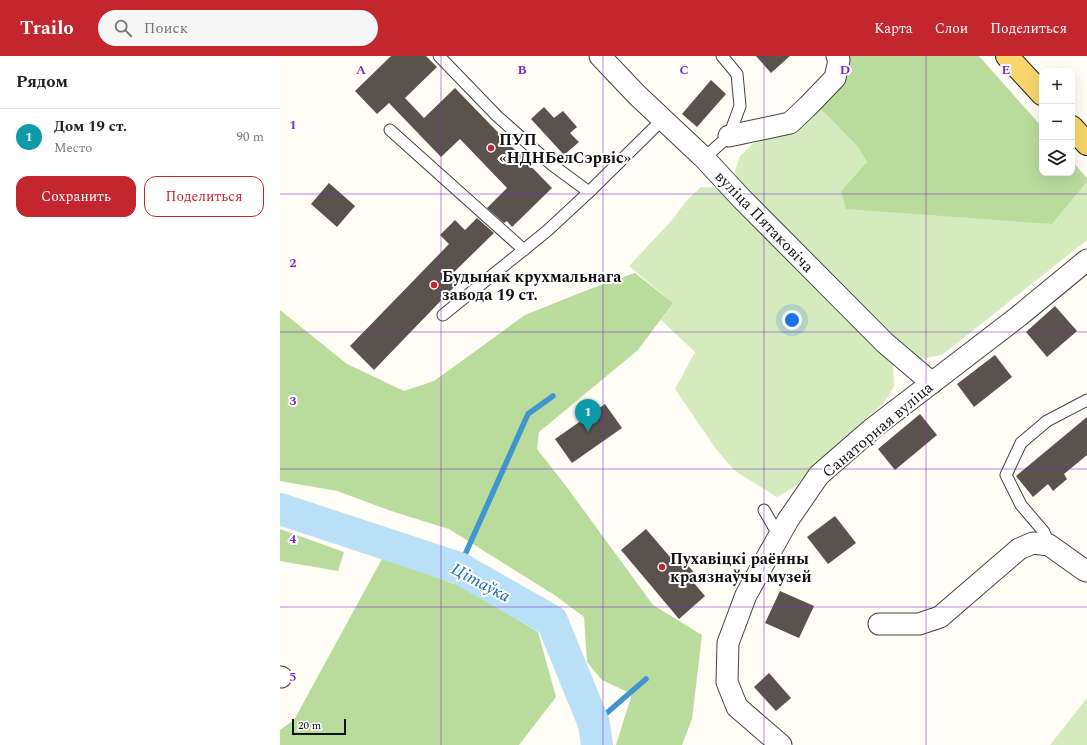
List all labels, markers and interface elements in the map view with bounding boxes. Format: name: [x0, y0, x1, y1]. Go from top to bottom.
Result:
search box: [98, 10, 378, 46]
text: Trailo: [20, 14, 74, 43]
icon: search: [112, 17, 134, 39]
text: Поиск: [144, 17, 188, 40]
text: Карта: [874, 18, 913, 39]
text: Слои: [935, 18, 968, 39]
text: Поделиться: [990, 18, 1067, 39]
text: A: [356, 60, 366, 80]
text: B: [517, 60, 527, 80]
text: C: [679, 60, 689, 80]
text: D: [840, 60, 850, 80]
text: E: [1002, 60, 1011, 80]
map controls: [1039, 68, 1075, 176]
button: +: [1039, 68, 1075, 104]
text: Рядом: [16, 69, 68, 95]
button: −: [1039, 104, 1075, 140]
text: Дом 19 ст.: [54, 115, 127, 138]
text: 1: [289, 115, 297, 135]
text: 1: [25, 127, 33, 147]
text: 90 m: [237, 127, 264, 147]
place label: ПУП «НДНБелСэрвіс»: [499, 128, 632, 170]
text: Место: [54, 138, 92, 158]
button: layers: [1039, 140, 1075, 176]
marker: ПУП «НДНБелСэрвіс»: [486, 143, 496, 153]
street label: вуліца Пятаковіча: [709, 165, 820, 278]
button: Сохранить: [16, 176, 136, 217]
button: Поделиться: [144, 176, 264, 217]
text: 2: [289, 253, 297, 273]
place label: Будынак крухмальнага завода 19 ст.: [442, 265, 622, 307]
marker: Будынак крухмальнага завода 19 ст.: [429, 280, 439, 290]
your location: [782, 310, 802, 330]
street label: Санаторная вуліца: [817, 376, 939, 484]
text: 3: [289, 391, 297, 411]
pin: 1: [575, 399, 601, 432]
text: 4: [289, 529, 297, 549]
place label: Пухавіцкі раённы краязнаўчы музей: [670, 547, 812, 589]
water label: Цітаўка: [446, 556, 515, 609]
marker: Пухавіцкі раённы краязнаўчы музей: [657, 562, 667, 572]
text: 5: [289, 667, 297, 687]
scale bar: [292, 717, 346, 736]
text: 20 m: [298, 717, 321, 734]

